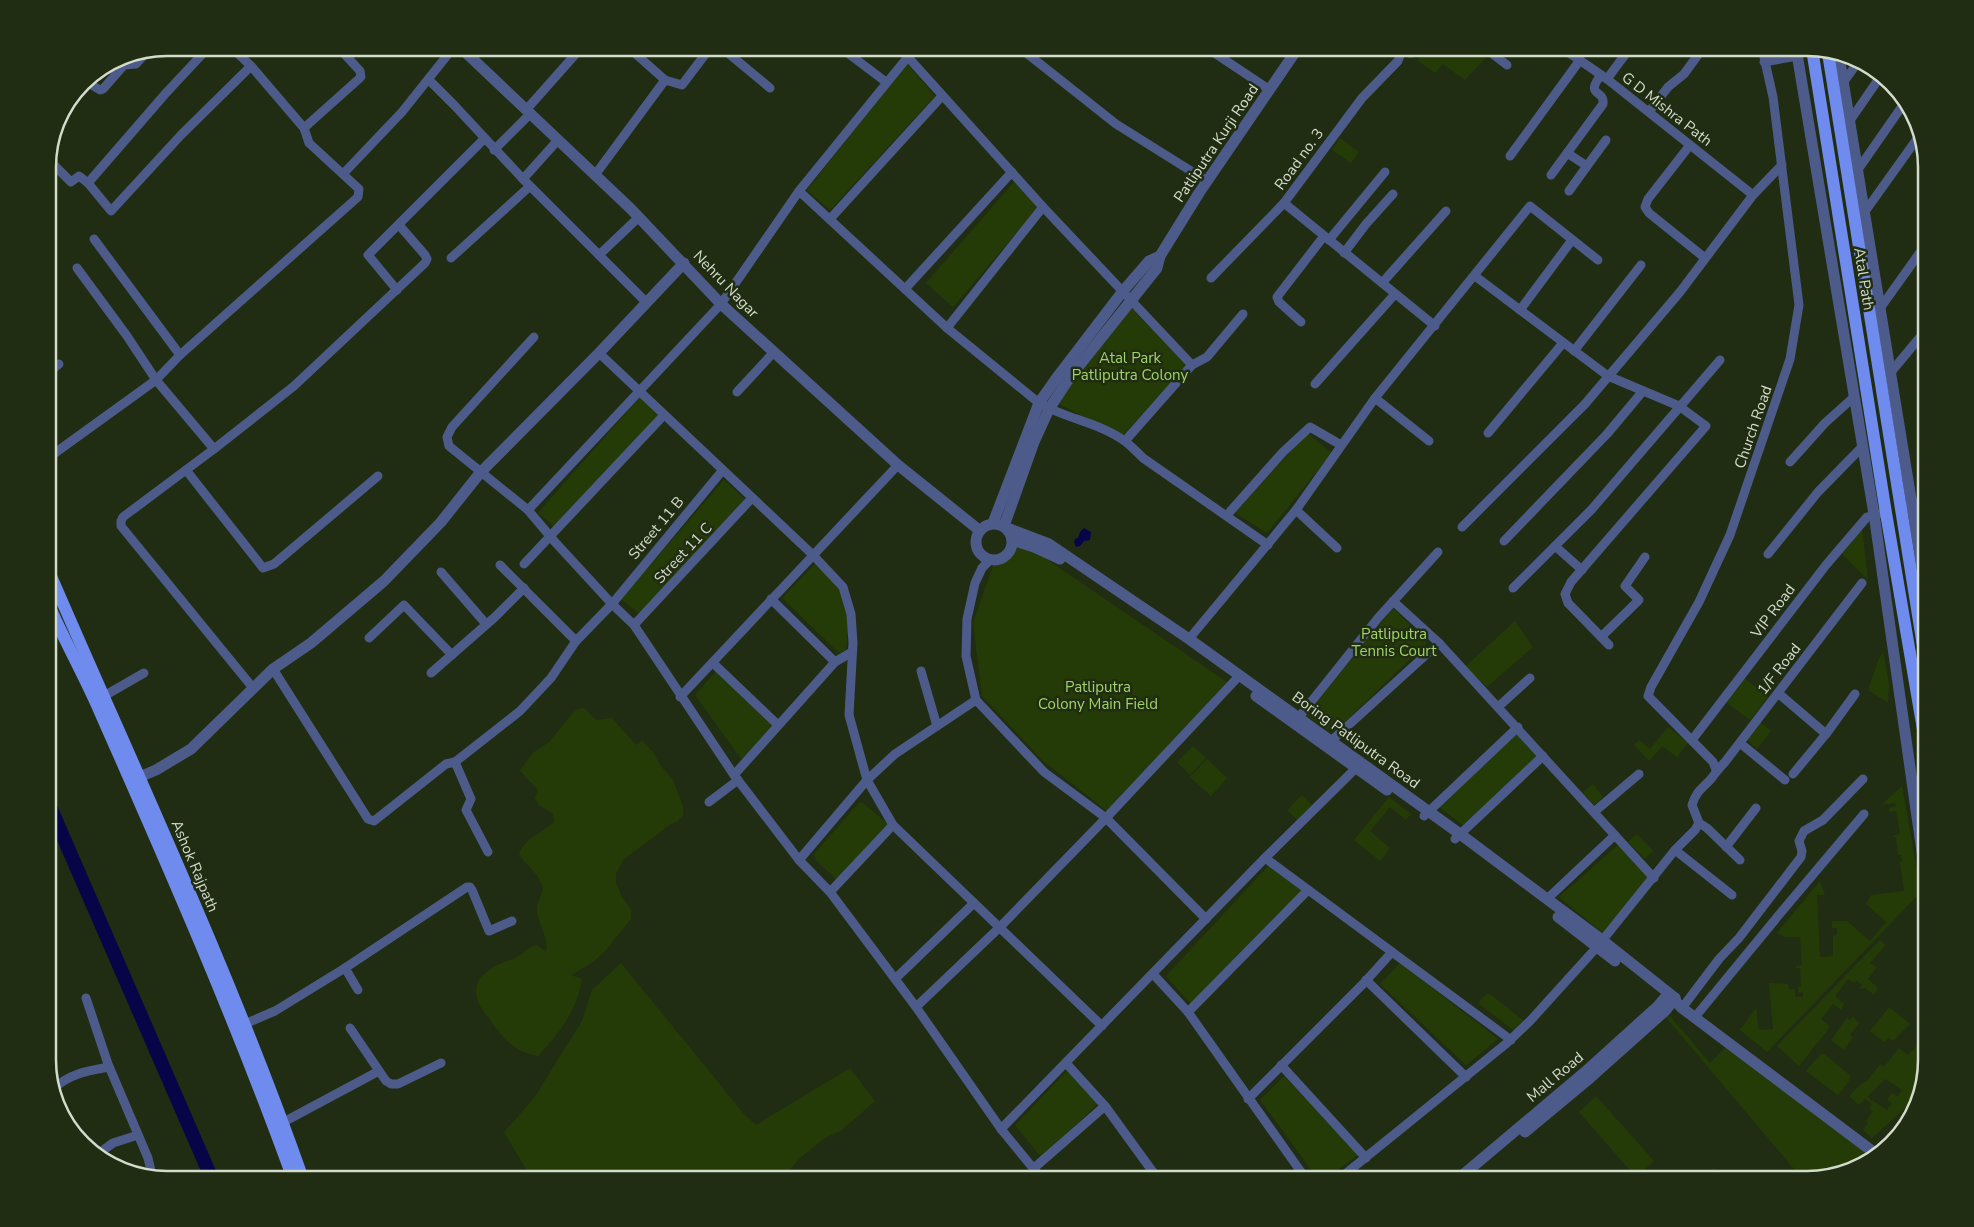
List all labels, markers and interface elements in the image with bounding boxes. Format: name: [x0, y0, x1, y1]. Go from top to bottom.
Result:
street label: G D Mishra Path: [1618, 67, 1716, 151]
street label: Patliputra Kurji Road: [1169, 80, 1263, 206]
street label: Road no. 3: [1270, 124, 1328, 194]
street label: Nehru Nagar: [689, 246, 764, 322]
street label: Atal Path: [1849, 246, 1879, 312]
park label: Atal Park Patliputra Colony: [1072, 348, 1189, 385]
street label: Church Road: [1729, 383, 1777, 471]
street label: Street 11 B: [624, 492, 688, 564]
street label: Street 11 C: [650, 518, 716, 588]
street label: VIP Road: [1746, 580, 1800, 643]
park label: Patliputra Tennis Court: [1352, 624, 1437, 661]
street label: 1/F Road: [1753, 639, 1805, 699]
park label: Patliputra Colony Main Field: [1038, 677, 1158, 714]
street label: Boring Patliputra Road: [1288, 687, 1424, 793]
street label: Ashok Rajpath: [167, 817, 223, 915]
street label: Mall Road: [1522, 1047, 1588, 1107]

